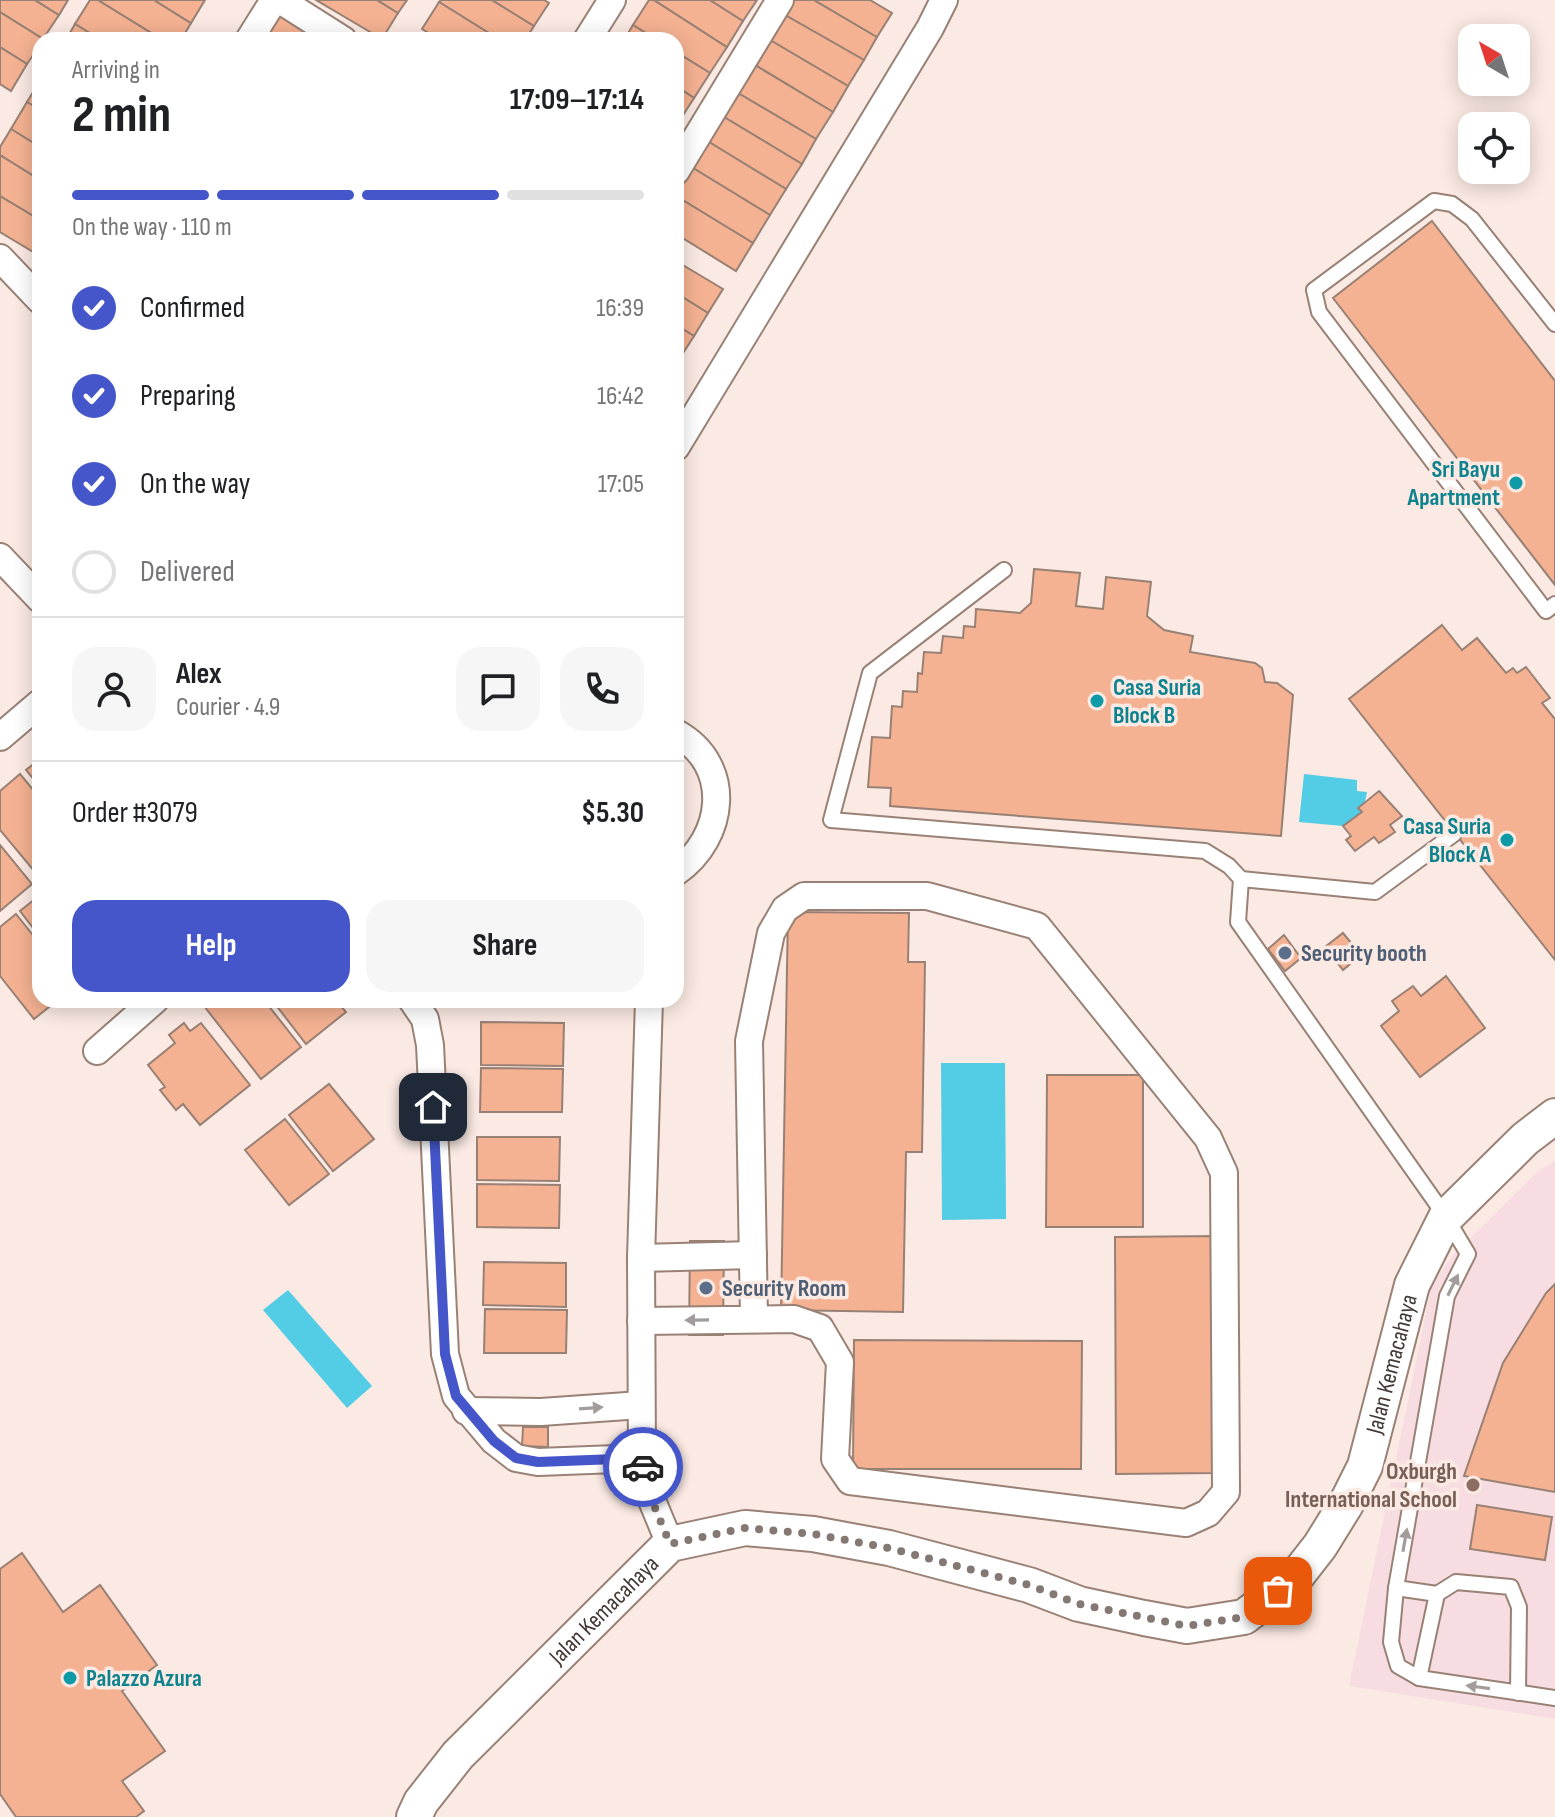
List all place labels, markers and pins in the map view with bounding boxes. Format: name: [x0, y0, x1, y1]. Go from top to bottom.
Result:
place label: Sri Bayu Apartment: [1406, 455, 1500, 512]
marker: Sri Bayu Apartment: [1507, 474, 1525, 492]
place label: Casa Suria Block B: [1113, 673, 1201, 730]
marker: Casa Suria Block B: [1088, 692, 1106, 710]
place label: Casa Suria Block A: [1403, 812, 1492, 869]
marker: Casa Suria Block A: [1498, 831, 1516, 849]
place label: Security booth: [1301, 939, 1427, 968]
marker: Security booth: [1276, 944, 1294, 962]
pin: [399, 1073, 467, 1141]
place label: Security Room: [722, 1274, 846, 1303]
marker: Security Room: [697, 1279, 715, 1297]
place label: Oxburgh International School: [1285, 1457, 1457, 1514]
marker: Oxburgh International School: [1464, 1476, 1482, 1494]
pin: [1244, 1557, 1312, 1625]
place label: Palazzo Azura: [86, 1664, 202, 1693]
marker: Palazzo Azura: [61, 1669, 79, 1687]

